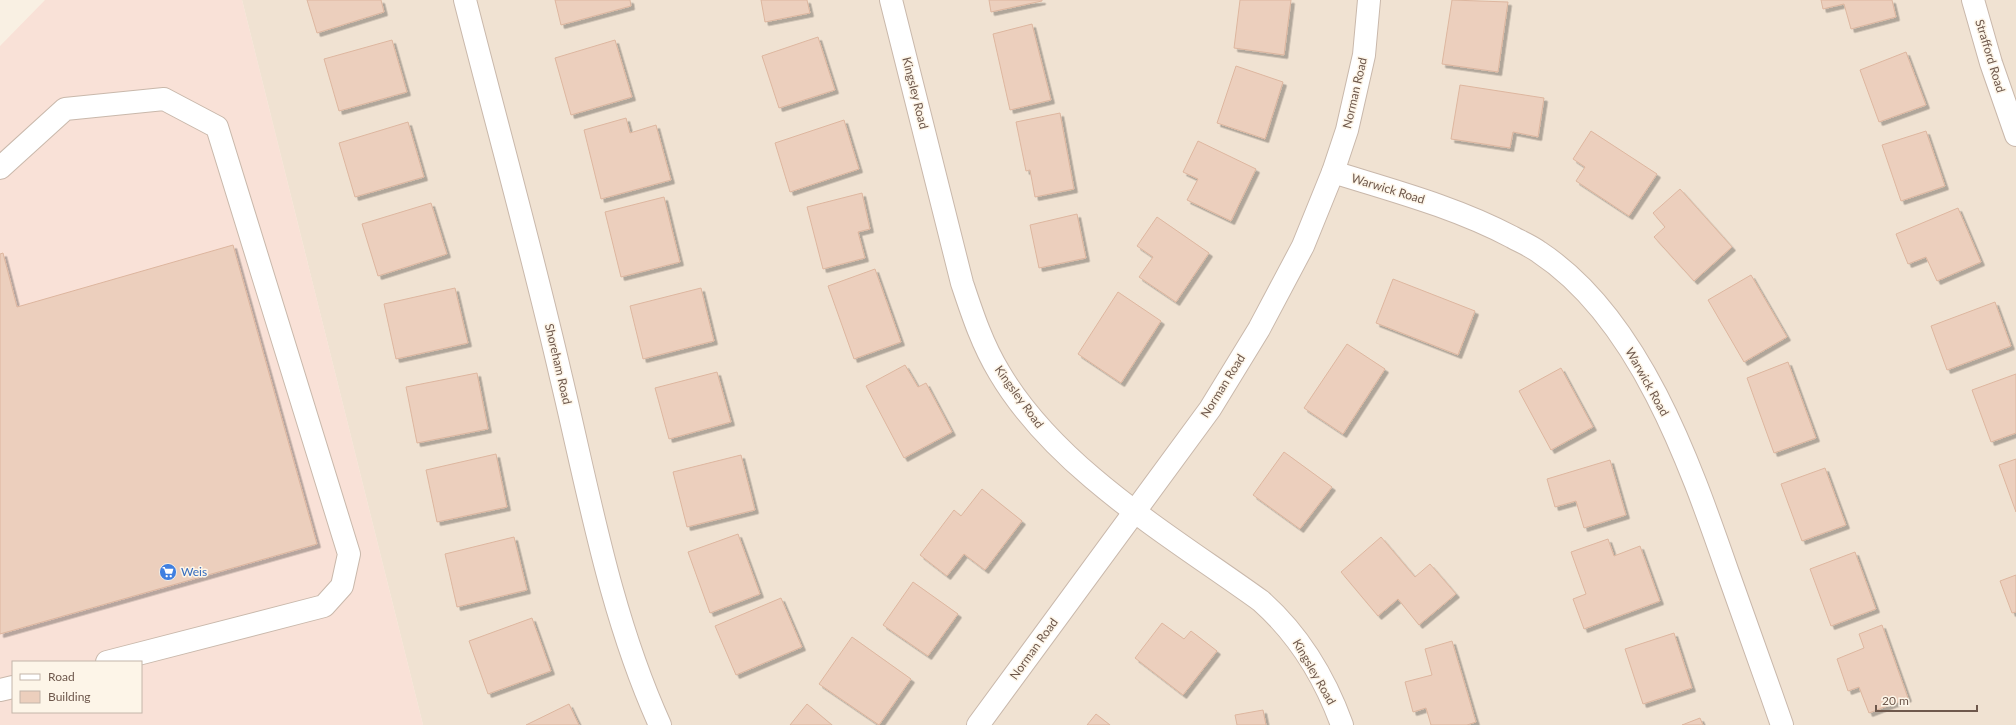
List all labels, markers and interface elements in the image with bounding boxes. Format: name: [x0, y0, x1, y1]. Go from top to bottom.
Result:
street label: Strafford Road: [1972, 17, 2009, 94]
street label: Kingsley Road: [899, 55, 932, 130]
street label: Norman Road: [1339, 56, 1370, 130]
street label: Warwick Road: [1350, 170, 1427, 207]
street label: Shoreham Road: [542, 322, 575, 406]
street label: Warwick Road: [1622, 345, 1672, 419]
street label: Norman Road: [1197, 351, 1248, 420]
street label: Kingsley Road: [992, 363, 1047, 431]
supermarket icon: Weis: [158, 562, 178, 582]
place label: Weis: [181, 564, 207, 579]
street label: Norman Road: [1006, 615, 1061, 682]
street label: Kingsley Road: [1290, 636, 1339, 707]
legend: [12, 661, 142, 713]
text: Road: [48, 669, 75, 684]
scale bar: [1876, 687, 1977, 713]
text: Building: [48, 689, 91, 704]
text: 20 m: [1882, 693, 1909, 708]

